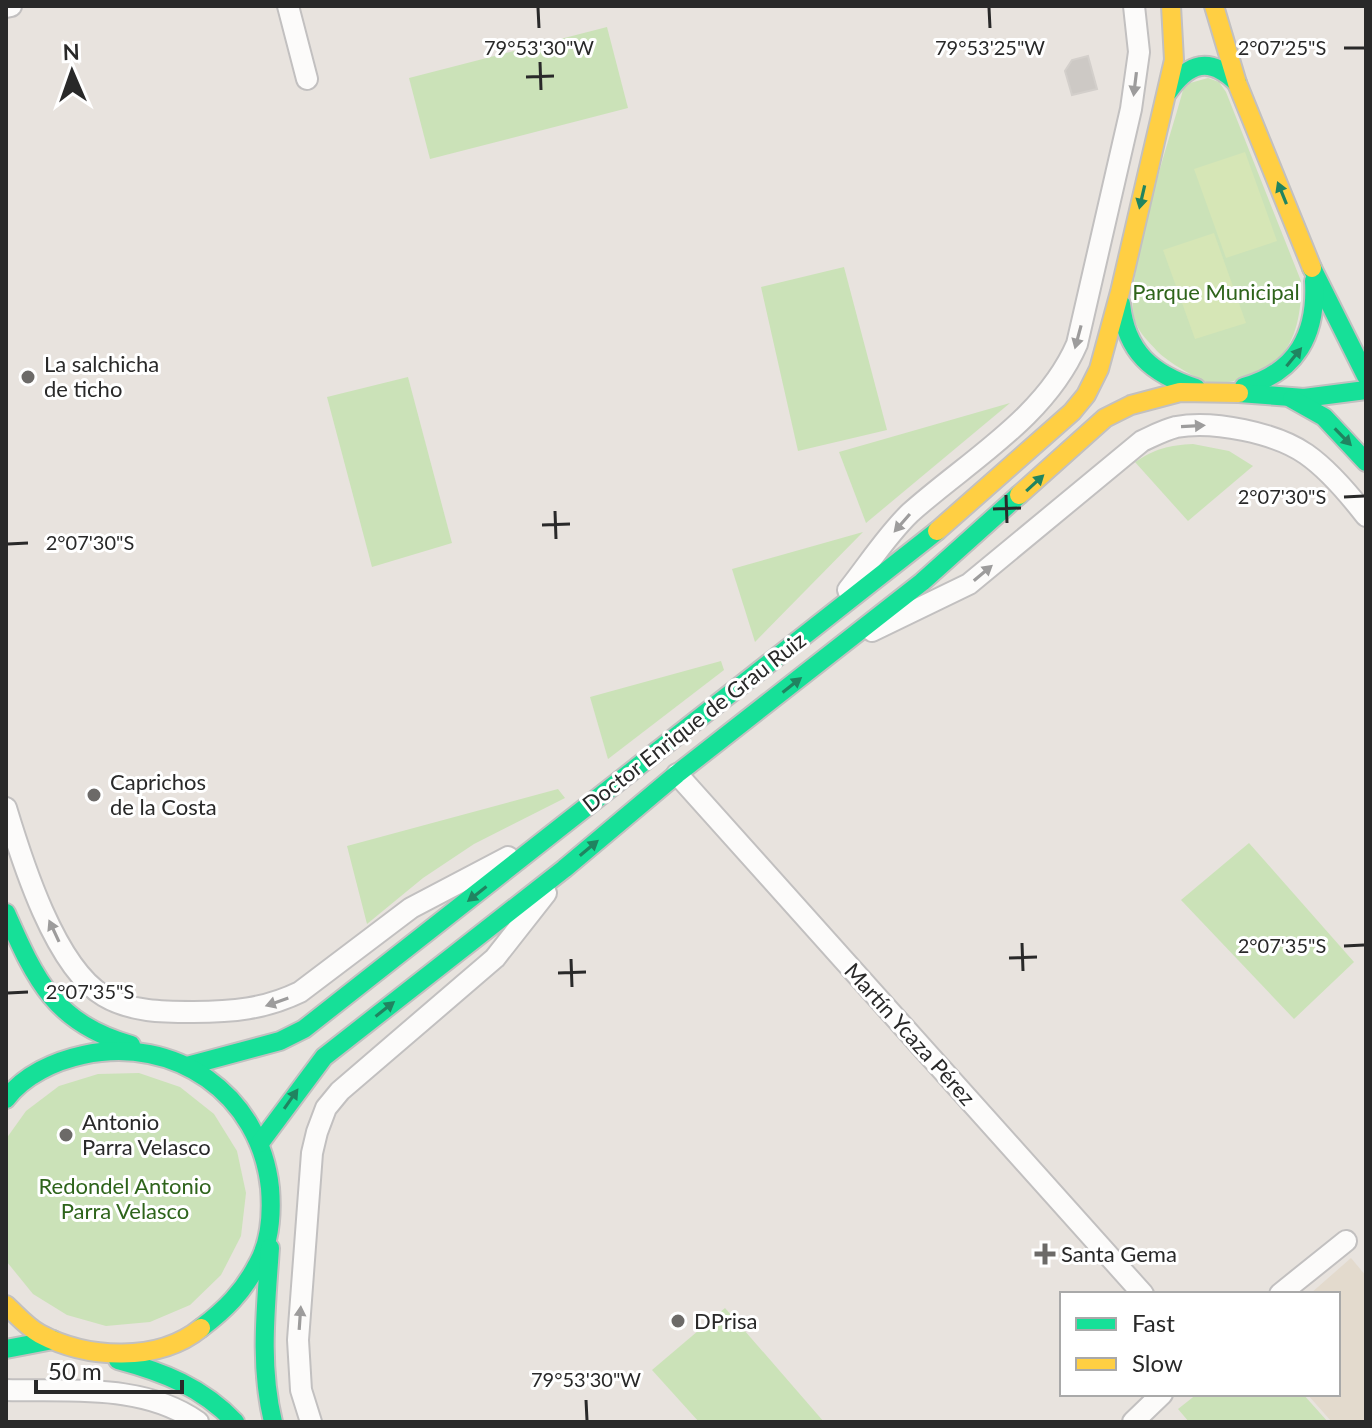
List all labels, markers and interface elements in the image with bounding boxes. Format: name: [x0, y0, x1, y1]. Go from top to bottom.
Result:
north arrow: [32, 32, 112, 112]
text: 79°53'30"W: [484, 35, 594, 59]
text: 79°53'25"W: [935, 35, 1045, 59]
text: 2°07'25"S: [1238, 35, 1326, 59]
text: N: [62, 38, 80, 65]
one-way arrow: [1128, 71, 1141, 96]
one-way arrow: [1275, 181, 1288, 205]
one-way arrow: [1136, 185, 1148, 210]
park label: Parque Municipal: [1132, 278, 1300, 305]
one-way arrow: [1071, 324, 1083, 349]
one-way arrow: [1286, 346, 1303, 367]
place label: La salchicha de ticho: [44, 350, 159, 402]
marker: La salchicha de ticho: [19, 368, 37, 386]
one-way arrow: [1181, 419, 1206, 432]
one-way arrow: [1334, 427, 1352, 446]
one-way arrow: [1025, 475, 1044, 493]
text: 2°07'30"S: [1238, 484, 1326, 508]
one-way arrow: [894, 513, 911, 533]
text: 2°07'30"S: [46, 530, 134, 554]
one-way arrow: [973, 565, 993, 582]
street label: Doctor Enrique de Grau Ruiz: [577, 626, 811, 817]
one-way arrow: [782, 677, 802, 694]
place label: Caprichos de la Costa: [110, 768, 217, 820]
marker: Caprichos de la Costa: [85, 786, 103, 804]
one-way arrow: [579, 840, 599, 857]
one-way arrow: [467, 885, 487, 901]
one-way arrow: [47, 920, 61, 943]
text: 2°07'35"S: [1238, 933, 1326, 957]
street label: Martín Ycaza Pérez: [839, 957, 981, 1110]
text: 2°07'35"S: [46, 979, 134, 1003]
one-way arrow: [265, 996, 289, 1009]
one-way arrow: [375, 1002, 395, 1018]
one-way arrow: [283, 1089, 298, 1110]
place label: Antonio Parra Velasco: [82, 1108, 211, 1160]
marker: Antonio Parra Velasco: [57, 1126, 75, 1144]
park label: Redondel Antonio Parra Velasco: [38, 1172, 212, 1224]
place label: Santa Gema: [1061, 1240, 1177, 1267]
marker: Santa Gema: [1036, 1245, 1054, 1263]
legend: [1060, 1292, 1340, 1396]
one-way arrow: [293, 1305, 306, 1330]
place label: DPrisa: [694, 1307, 757, 1334]
text: Fast: [1132, 1308, 1175, 1337]
marker: DPrisa: [669, 1312, 687, 1330]
scale bar: [36, 1344, 182, 1394]
text: Slow: [1132, 1348, 1183, 1377]
text: 50 m: [48, 1356, 102, 1385]
text: 79°53'30"W: [531, 1367, 641, 1391]

